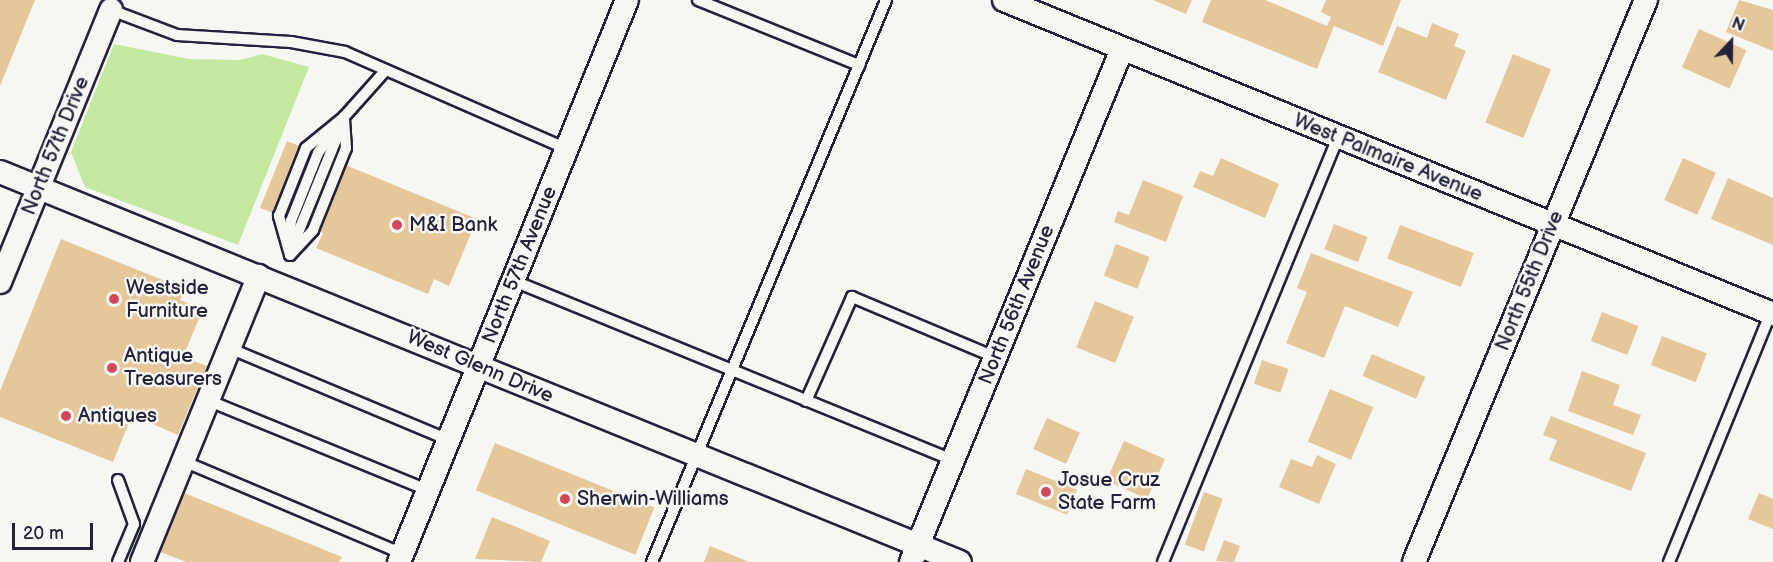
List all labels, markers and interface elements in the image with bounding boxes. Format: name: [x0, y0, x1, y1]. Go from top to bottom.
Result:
north arrow: [1701, 12, 1761, 72]
text: N: [1729, 14, 1747, 36]
street label: North 57th Drive: [17, 73, 95, 219]
street label: West Palmaire Avenue: [1290, 109, 1486, 207]
street label: North 57th Avenue: [478, 183, 562, 347]
street label: North 55th Drive: [1491, 207, 1569, 355]
place label: M&I Bank: [409, 213, 497, 237]
marker: M&I Bank: [390, 218, 404, 232]
street label: North 56th Avenue: [974, 222, 1060, 388]
place label: Westside Furniture: [126, 276, 209, 323]
marker: Westside Furniture: [107, 292, 121, 306]
street label: West Glenn Drive: [403, 325, 557, 409]
place label: Antique Treasurers: [124, 344, 222, 391]
marker: Antique Treasurers: [105, 361, 119, 375]
place label: Antiques: [78, 404, 157, 428]
marker: Antiques: [59, 409, 73, 423]
place label: Josue Cruz State Farm: [1058, 468, 1160, 515]
marker: Josue Cruz State Farm: [1039, 485, 1053, 499]
place label: Sherwin-Williams: [577, 487, 729, 511]
marker: Sherwin-Williams: [558, 492, 572, 506]
scale bar: [15, 511, 96, 549]
text: 20 m: [23, 523, 64, 544]

